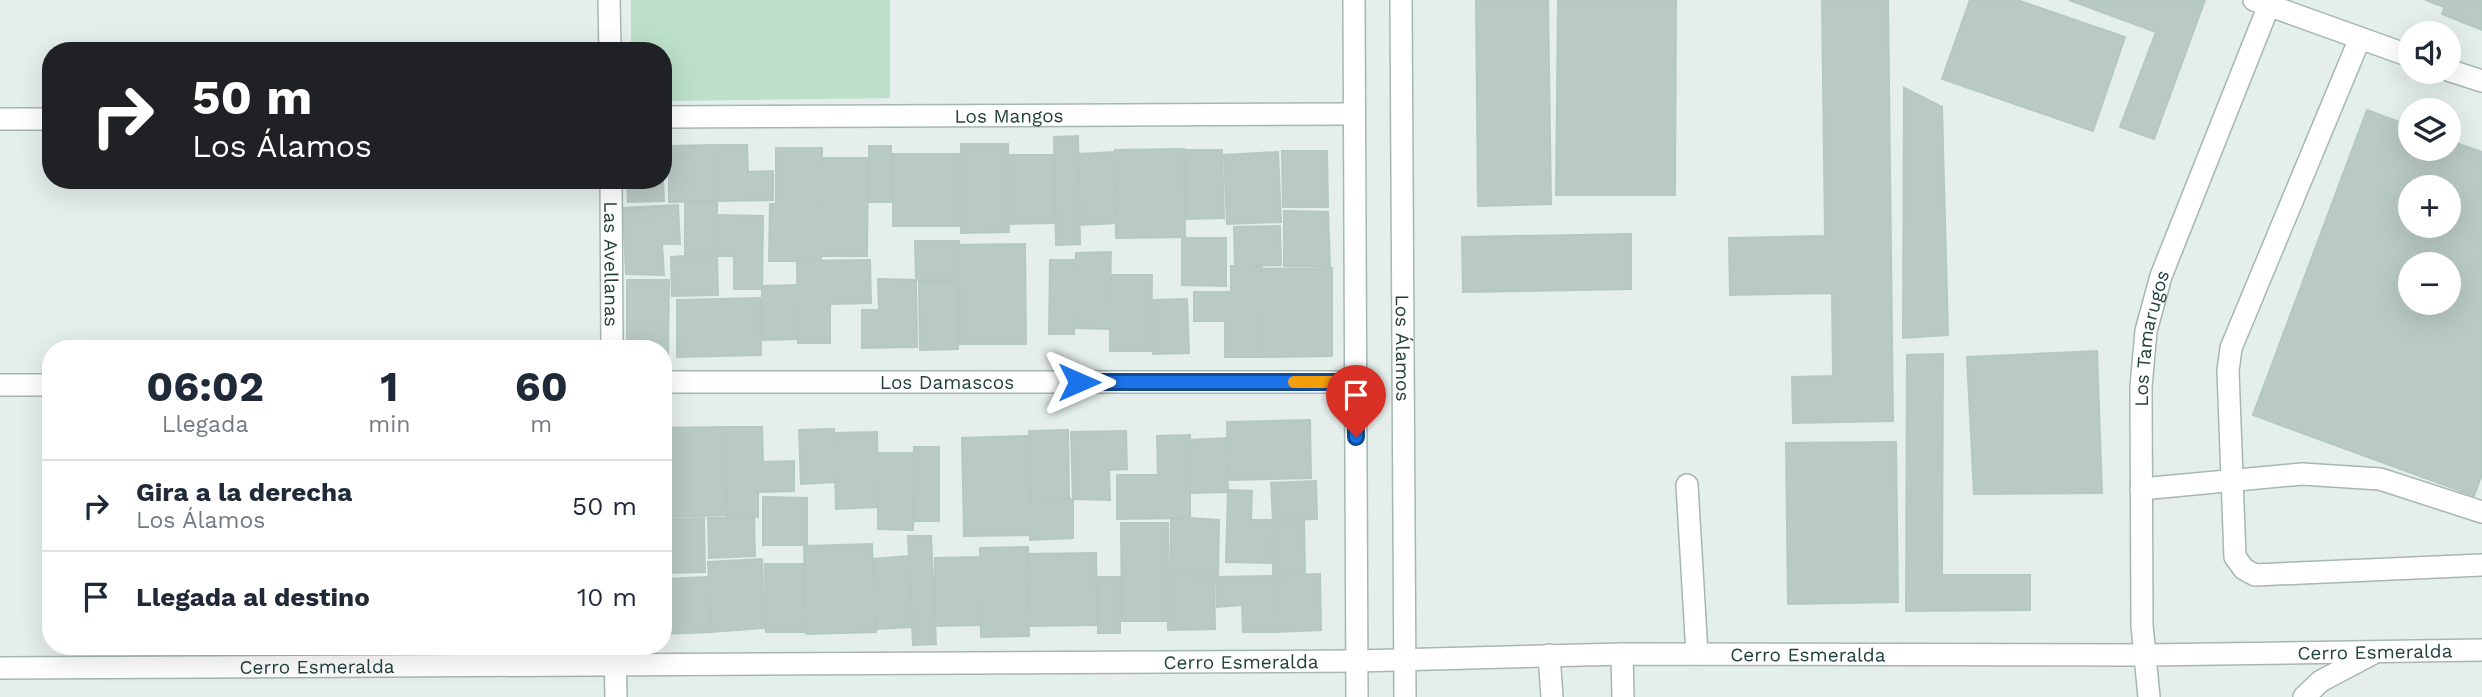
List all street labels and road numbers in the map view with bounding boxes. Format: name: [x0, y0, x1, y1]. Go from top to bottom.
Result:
street label: Los Mangos: [954, 104, 1064, 128]
street label: Las Avellanas: [599, 201, 623, 327]
street label: Los Tamarugos: [2130, 267, 2174, 407]
street label: Los Álamos: [1391, 294, 1414, 402]
street label: Los Damascos: [880, 371, 1014, 394]
street label: Cerro Esmeralda: [2297, 639, 2453, 665]
street label: Cerro Esmeralda: [1730, 643, 1886, 667]
street label: Cerro Esmeralda: [1163, 650, 1319, 674]
street label: Cerro Esmeralda: [239, 655, 395, 679]

